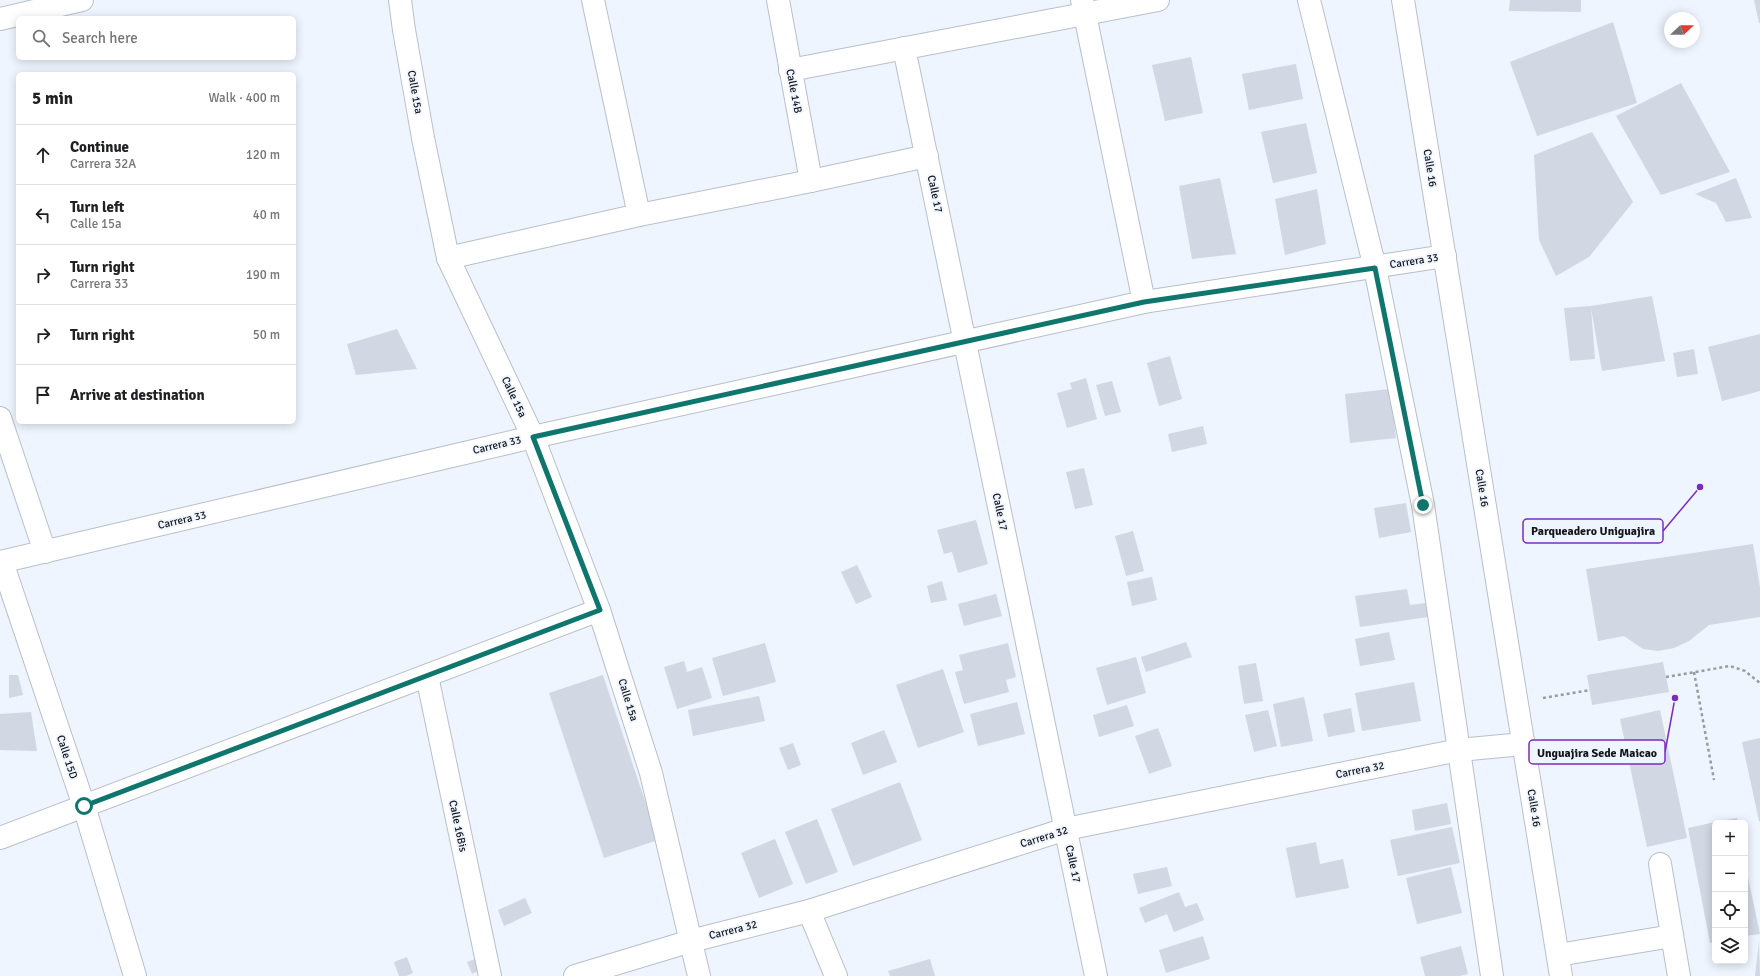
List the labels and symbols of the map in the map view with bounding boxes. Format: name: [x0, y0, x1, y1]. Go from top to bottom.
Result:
north arrow: [1664, 12, 1700, 48]
street label: Calle 14B: [783, 68, 805, 115]
street label: Calle 15a: [405, 69, 425, 115]
street label: Calle 16: [1421, 148, 1439, 188]
street label: Calle 17: [925, 174, 945, 214]
street label: Carrera 33: [1389, 251, 1439, 271]
street label: Calle 15a: [499, 374, 529, 420]
street label: Carrera 33: [471, 433, 523, 457]
street label: Calle 16: [1473, 468, 1491, 508]
street label: Calle 17: [990, 492, 1010, 532]
route end: [1414, 496, 1432, 514]
street label: Carrera 33: [156, 508, 208, 532]
callout: Parqueadero Uniguajira: [1523, 519, 1663, 543]
text: Parqueadero Uniguajira: [1531, 524, 1655, 539]
street label: Calle 15a: [615, 677, 641, 723]
street label: Calle 15D: [54, 733, 80, 781]
callout: Unguajira Sede Maicao: [1529, 740, 1665, 764]
text: Unguajira Sede Maicao: [1537, 746, 1657, 761]
street label: Carrera 32: [1335, 759, 1386, 781]
street label: Calle 16: [1525, 788, 1543, 828]
route start: [75, 797, 93, 815]
street label: Calle 16Bis: [446, 799, 470, 853]
street label: Carrera 32: [1018, 824, 1070, 850]
street label: Calle 17: [1063, 844, 1083, 884]
street label: Carrera 32: [707, 918, 759, 942]

